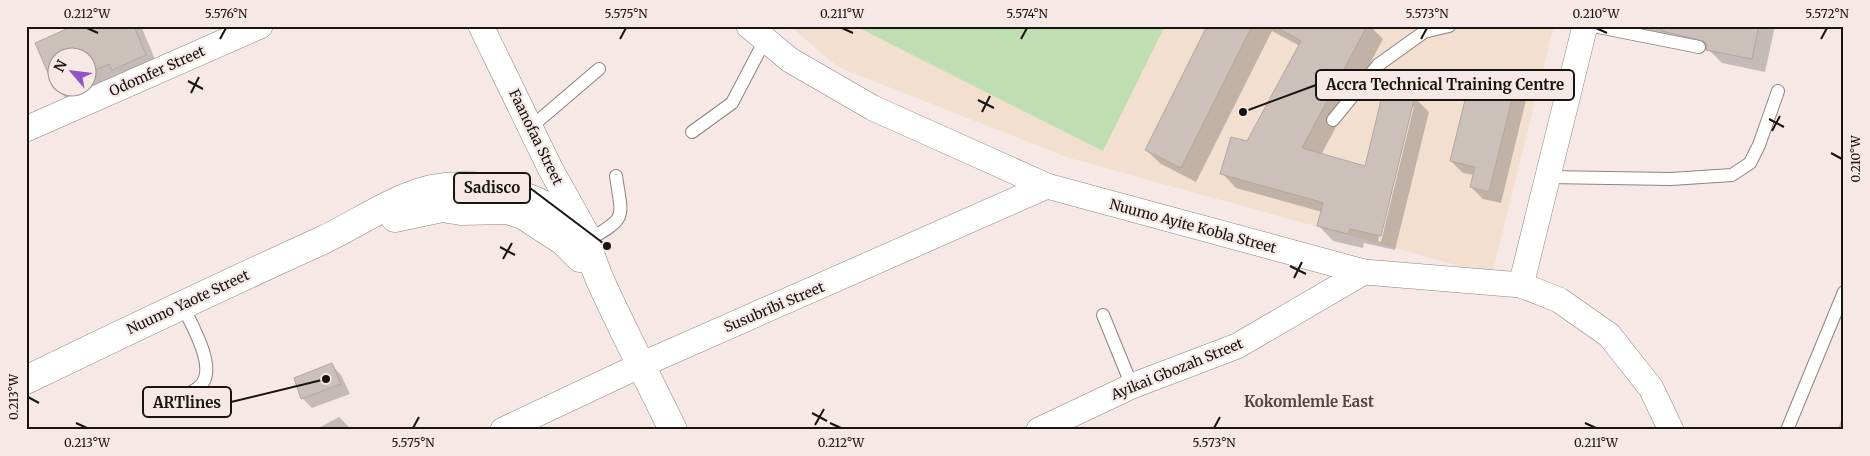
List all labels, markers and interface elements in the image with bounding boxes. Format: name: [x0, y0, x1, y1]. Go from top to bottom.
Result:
text: 0.212°W: [64, 6, 111, 21]
text: 5.576°N: [205, 6, 248, 21]
text: 5.575°N: [604, 6, 648, 21]
text: 0.211°W: [820, 6, 865, 21]
text: 5.574°N: [1006, 6, 1049, 21]
text: 5.573°N: [1405, 6, 1449, 21]
text: 0.210°W: [1573, 6, 1620, 21]
text: 5.572°N: [1805, 6, 1849, 21]
street label: Odomfer Street: [106, 42, 208, 100]
north arrow: [48, 48, 98, 98]
text: N: [50, 57, 71, 75]
callout: Accra Technical Training Centre: [1316, 70, 1574, 100]
text: Accra Technical Training Centre: [1325, 75, 1564, 94]
street label: Faanofaa Street: [505, 86, 567, 188]
text: 0.210°W: [1848, 135, 1863, 182]
callout: Sadisco: [454, 173, 530, 203]
text: Sadisco: [464, 178, 520, 197]
street label: Nuumo Ayite Kobla Street: [1108, 195, 1279, 257]
street label: Nuumo Yaote Street: [124, 266, 253, 338]
street label: Susubribi Street: [721, 278, 827, 336]
street label: Ayikai Gbozah Street: [1107, 334, 1246, 404]
text: 0.213°W: [6, 373, 21, 420]
callout: ARTlines: [143, 387, 231, 417]
district label: Kokomlemle East: [1244, 392, 1374, 411]
text: ARTlines: [152, 393, 221, 412]
text: 0.213°W: [64, 435, 111, 450]
text: 5.575°N: [391, 435, 435, 450]
text: 0.212°W: [818, 435, 865, 450]
text: 5.573°N: [1192, 435, 1236, 450]
text: 0.211°W: [1574, 435, 1619, 450]

